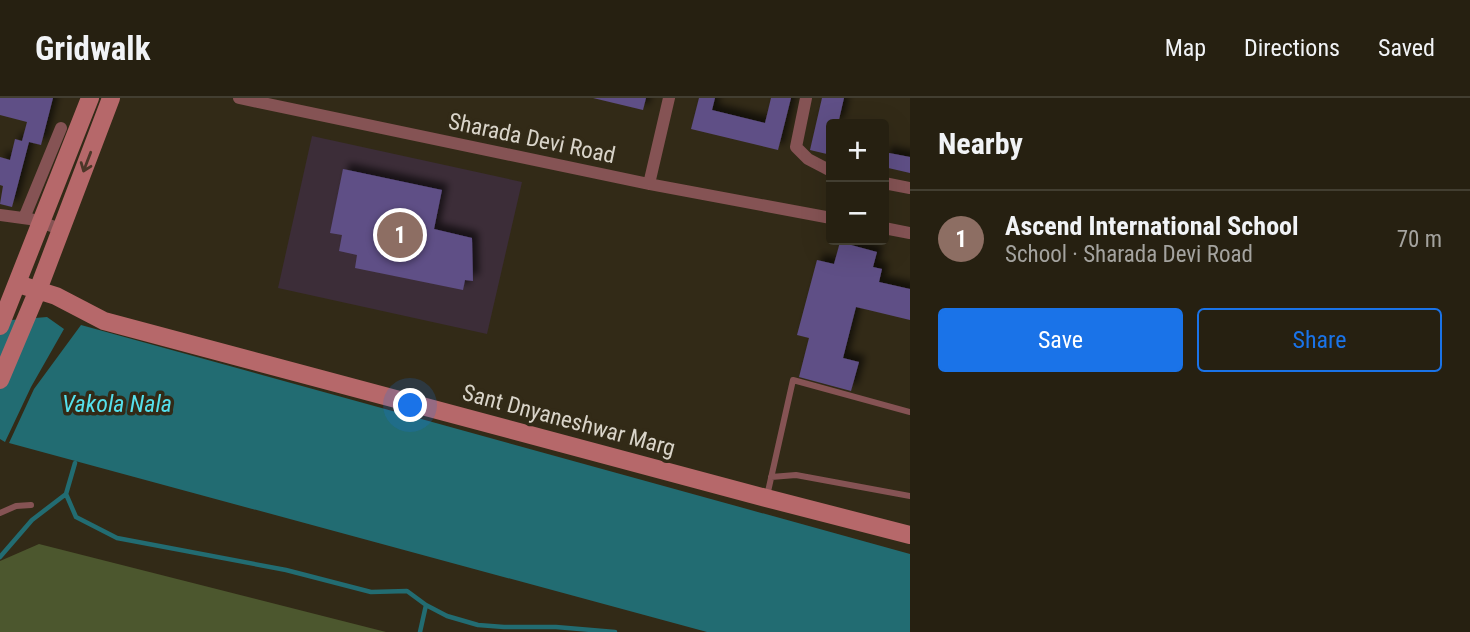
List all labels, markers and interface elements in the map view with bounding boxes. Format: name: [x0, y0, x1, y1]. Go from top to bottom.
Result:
text: Gridwalk: [35, 29, 150, 68]
text: Map: [1165, 34, 1206, 62]
text: Directions: [1244, 34, 1340, 62]
text: Saved: [1378, 34, 1435, 62]
street label: Sharada Devi Road: [446, 108, 618, 169]
map controls: [826, 119, 889, 245]
button: +: [826, 119, 889, 182]
text: Nearby: [938, 126, 1023, 161]
one-way arrow: [79, 150, 92, 172]
button: −: [826, 182, 889, 245]
pin: 1: [377, 209, 423, 261]
text: Ascend International School: [1005, 211, 1299, 241]
text: 1: [955, 226, 967, 253]
text: 70 m: [1397, 226, 1442, 253]
text: School · Sharada Devi Road: [1005, 241, 1253, 268]
button: Save: [938, 308, 1183, 372]
button: Share: [1197, 308, 1442, 372]
street label: Sant Dnyaneshwar Marg: [460, 379, 678, 462]
your location: [393, 388, 427, 422]
water label: Vakola Nala: [62, 390, 172, 418]

